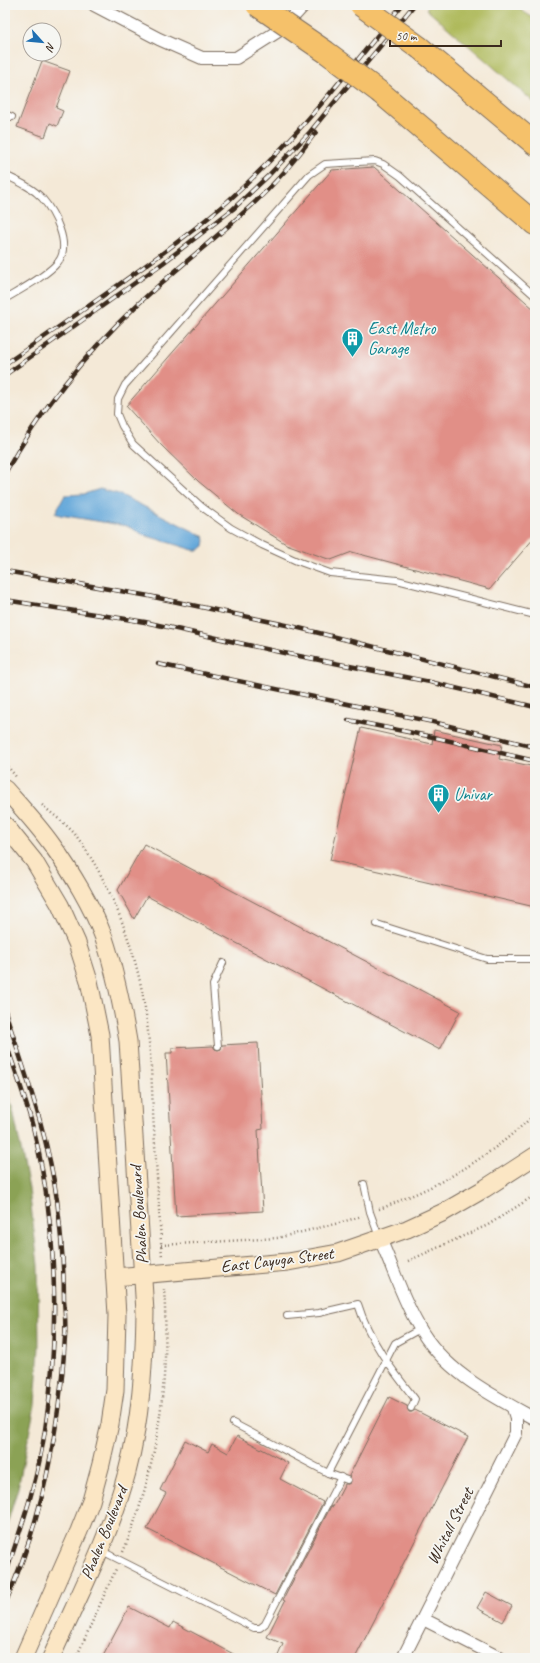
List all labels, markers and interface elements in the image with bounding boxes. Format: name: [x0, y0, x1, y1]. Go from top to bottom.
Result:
north arrow: [22, 22, 62, 62]
scale bar: [390, 22, 501, 48]
text: 50 m: [396, 28, 418, 44]
text: N: [42, 40, 59, 55]
place label: East Metro Garage: [368, 318, 436, 359]
building icon: East Metro Garage: [339, 325, 365, 358]
building icon: Univar: [425, 781, 451, 814]
place label: Univar: [454, 784, 493, 805]
street label: Phalen Boulevard: [125, 1163, 153, 1265]
street label: East Cayuga Street: [220, 1242, 337, 1277]
street label: Phalen Boulevard: [76, 1481, 133, 1583]
street label: Whitall Street: [422, 1482, 479, 1568]

